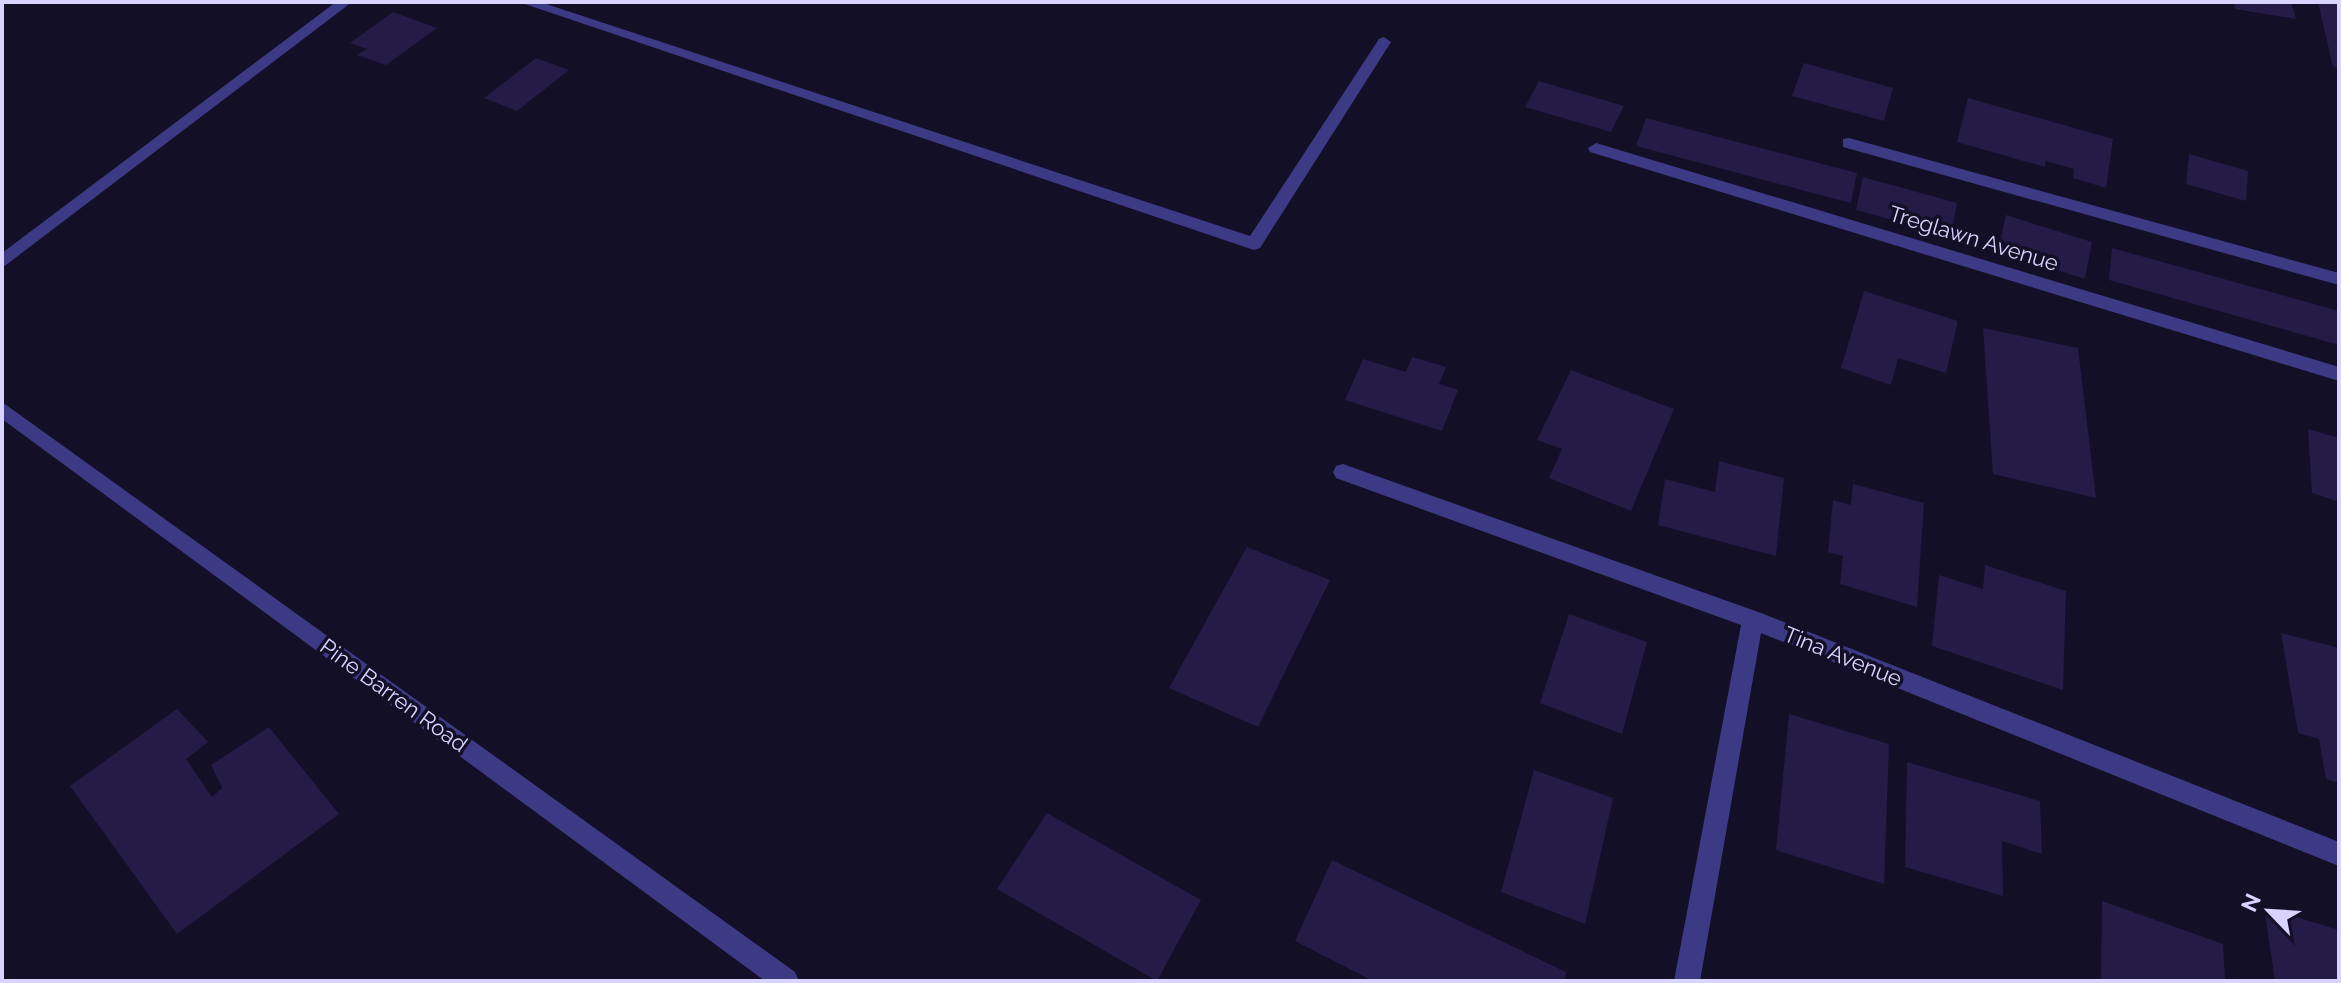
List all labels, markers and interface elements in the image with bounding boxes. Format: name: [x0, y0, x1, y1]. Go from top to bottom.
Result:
street label: Treglawn Avenue: [1886, 200, 2062, 276]
street label: Tina Avenue: [1780, 621, 1906, 692]
street label: Pine Barren Road: [315, 633, 473, 757]
north arrow: [2229, 871, 2309, 951]
text: N: [2236, 889, 2266, 916]

